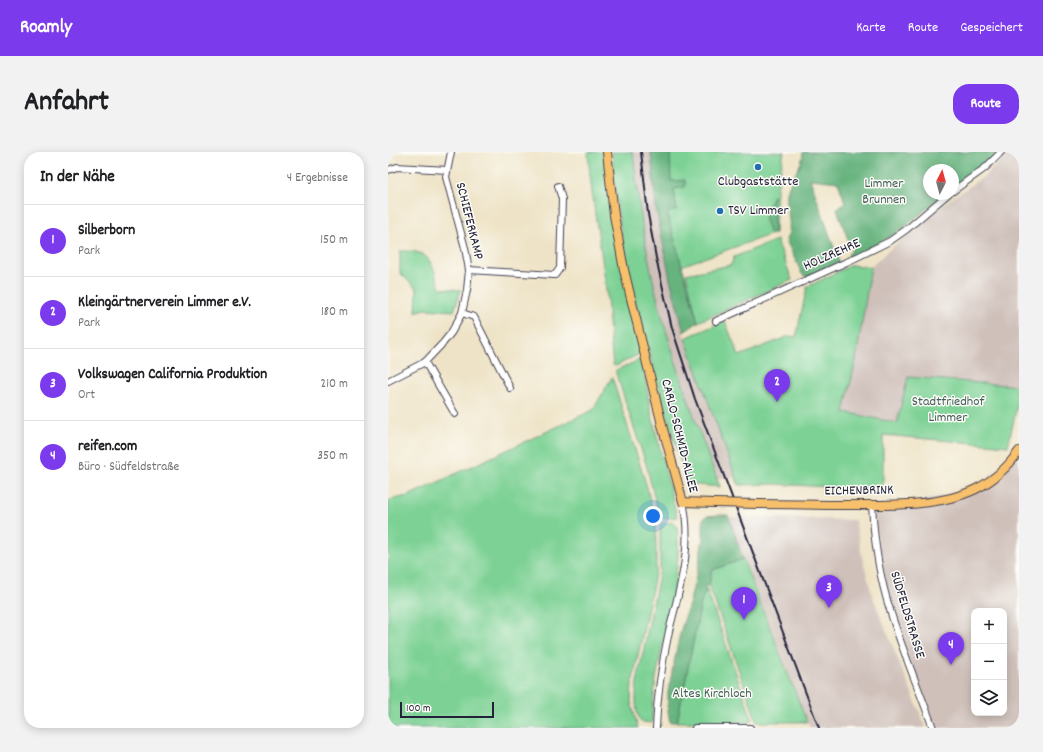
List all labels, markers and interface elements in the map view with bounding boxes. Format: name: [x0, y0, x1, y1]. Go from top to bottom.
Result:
text: Roamly: [20, 15, 72, 42]
text: Karte: [856, 18, 886, 38]
text: Route: [908, 18, 938, 38]
text: Gespeichert: [960, 18, 1023, 38]
text: Anfahrt: [24, 84, 109, 124]
button: Route: [953, 84, 1019, 124]
marker: Clubgaststätte: [753, 162, 763, 172]
north arrow: [923, 164, 959, 200]
text: In der Nähe: [40, 166, 115, 190]
text: 4 Ergebnisse: [287, 169, 348, 188]
place label: Clubgaststätte: [718, 172, 798, 192]
park label: Limmer Brunnen: [862, 174, 906, 210]
street label: SCHIEFERKAMP: [450, 180, 488, 262]
place label: TSV Limmer: [728, 201, 789, 221]
marker: TSV Limmer: [715, 206, 725, 216]
text: Silberborn: [78, 220, 135, 242]
text: 1: [52, 231, 54, 250]
text: 150 m: [320, 231, 348, 250]
street label: HOLZREHRE: [800, 233, 864, 276]
text: Park: [78, 242, 100, 261]
text: Kleingärtnerverein Limmer e.V.: [78, 292, 251, 314]
text: 2: [50, 303, 56, 322]
text: 180 m: [321, 303, 348, 322]
text: Park: [78, 314, 100, 333]
text: Volkswagen California Produktion: [78, 364, 267, 386]
pin: 2: [764, 369, 790, 402]
text: 3: [50, 375, 56, 394]
text: 210 m: [320, 375, 348, 394]
street label: CARLO-SCHMID-ALLEE: [655, 377, 703, 496]
text: Ort: [78, 386, 95, 405]
park label: Stadtfriedhof Limmer: [912, 392, 985, 428]
text: reifen.com: [78, 436, 137, 458]
text: 4: [50, 447, 56, 466]
text: 350 m: [317, 447, 348, 466]
text: Büro · Südfeldstraße: [78, 458, 179, 477]
street label: EICHENBRINK: [824, 480, 894, 502]
your location: [643, 506, 663, 526]
street label: SÜDFELDSTRASSE: [884, 569, 930, 662]
pin: 3: [816, 575, 842, 608]
pin: 1: [731, 587, 757, 620]
map controls: [971, 608, 1007, 716]
button: +: [971, 608, 1007, 644]
pin: 4: [938, 632, 964, 665]
button: −: [971, 644, 1007, 680]
button: layers: [971, 680, 1007, 716]
park label: Altes Kirchloch: [672, 684, 752, 704]
scale bar: [400, 700, 494, 719]
text: 100 m: [406, 701, 430, 717]

